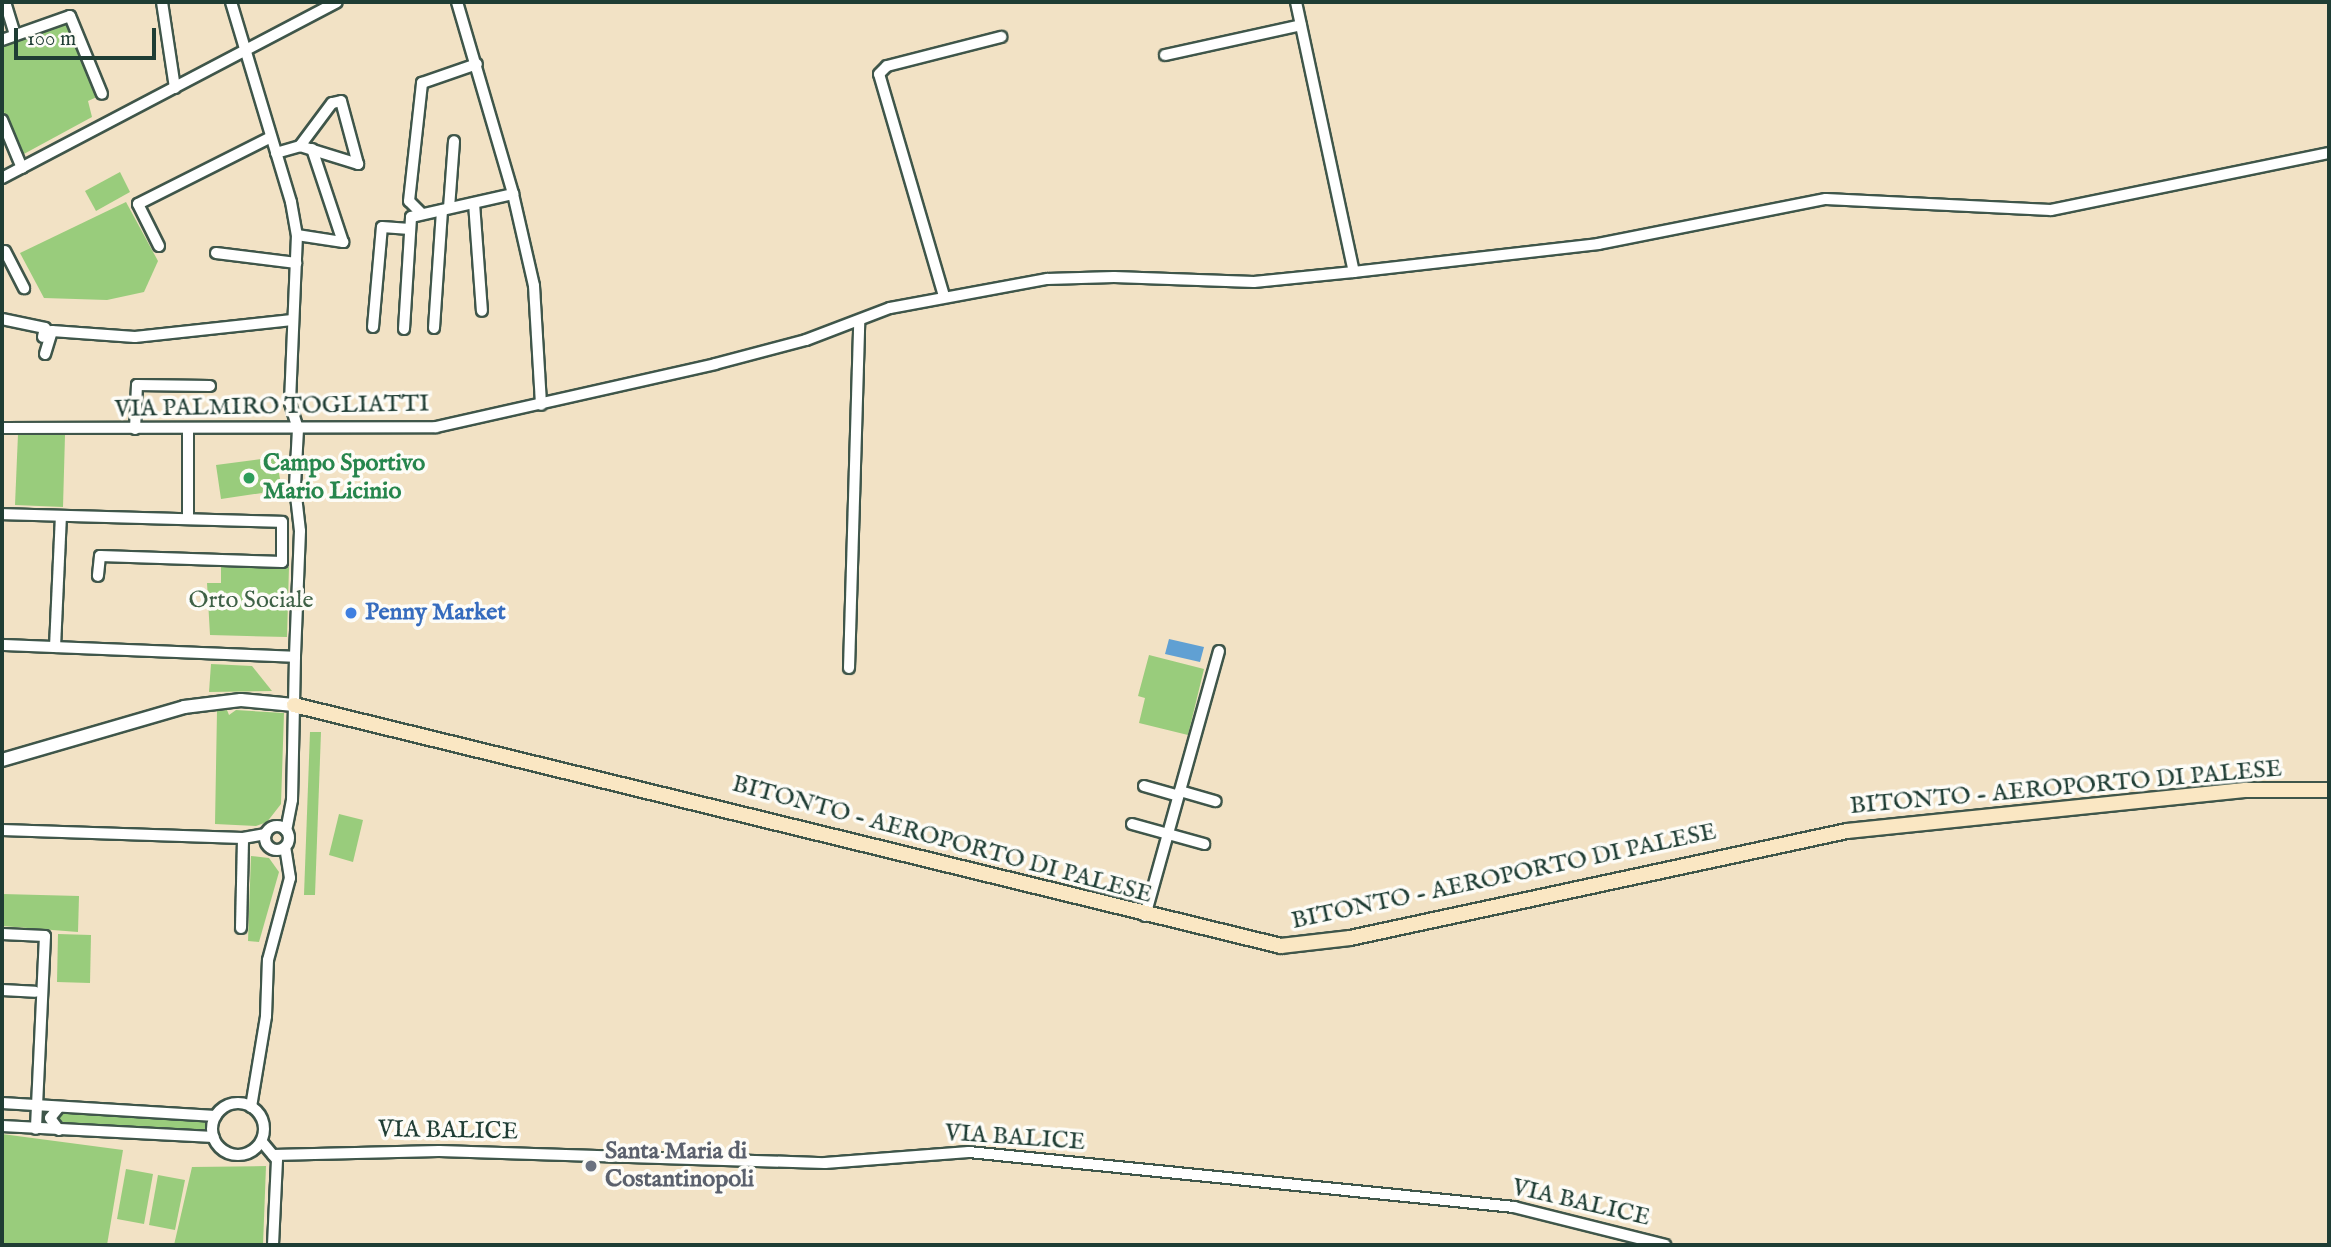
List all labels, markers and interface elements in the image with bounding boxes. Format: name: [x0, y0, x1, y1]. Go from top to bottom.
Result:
scale bar: [18, 14, 159, 58]
text: 100 m: [27, 26, 76, 53]
street label: VIA PALMIRO TOGLIATTI: [114, 390, 430, 424]
place label: Campo Sportivo Mario Licinio: [263, 450, 425, 506]
marker: Campo Sportivo Mario Licinio: [241, 470, 257, 486]
park label: Orto Sociale: [189, 587, 313, 615]
place label: Penny Market: [365, 599, 506, 627]
marker: Penny Market: [343, 605, 359, 621]
street label: BITONTO - AEROPORTO DI PALESE: [1849, 755, 2283, 821]
street label: BITONTO - AEROPORTO DI PALESE: [729, 770, 1155, 910]
street label: BITONTO - AEROPORTO DI PALESE: [1289, 818, 1719, 936]
street label: VIA BALICE: [377, 1115, 519, 1147]
street label: VIA BALICE: [944, 1119, 1086, 1157]
place label: Santa Maria di Costantinopoli: [605, 1138, 754, 1194]
marker: Santa Maria di Costantinopoli: [583, 1158, 599, 1174]
street label: VIA BALICE: [1509, 1173, 1653, 1233]

